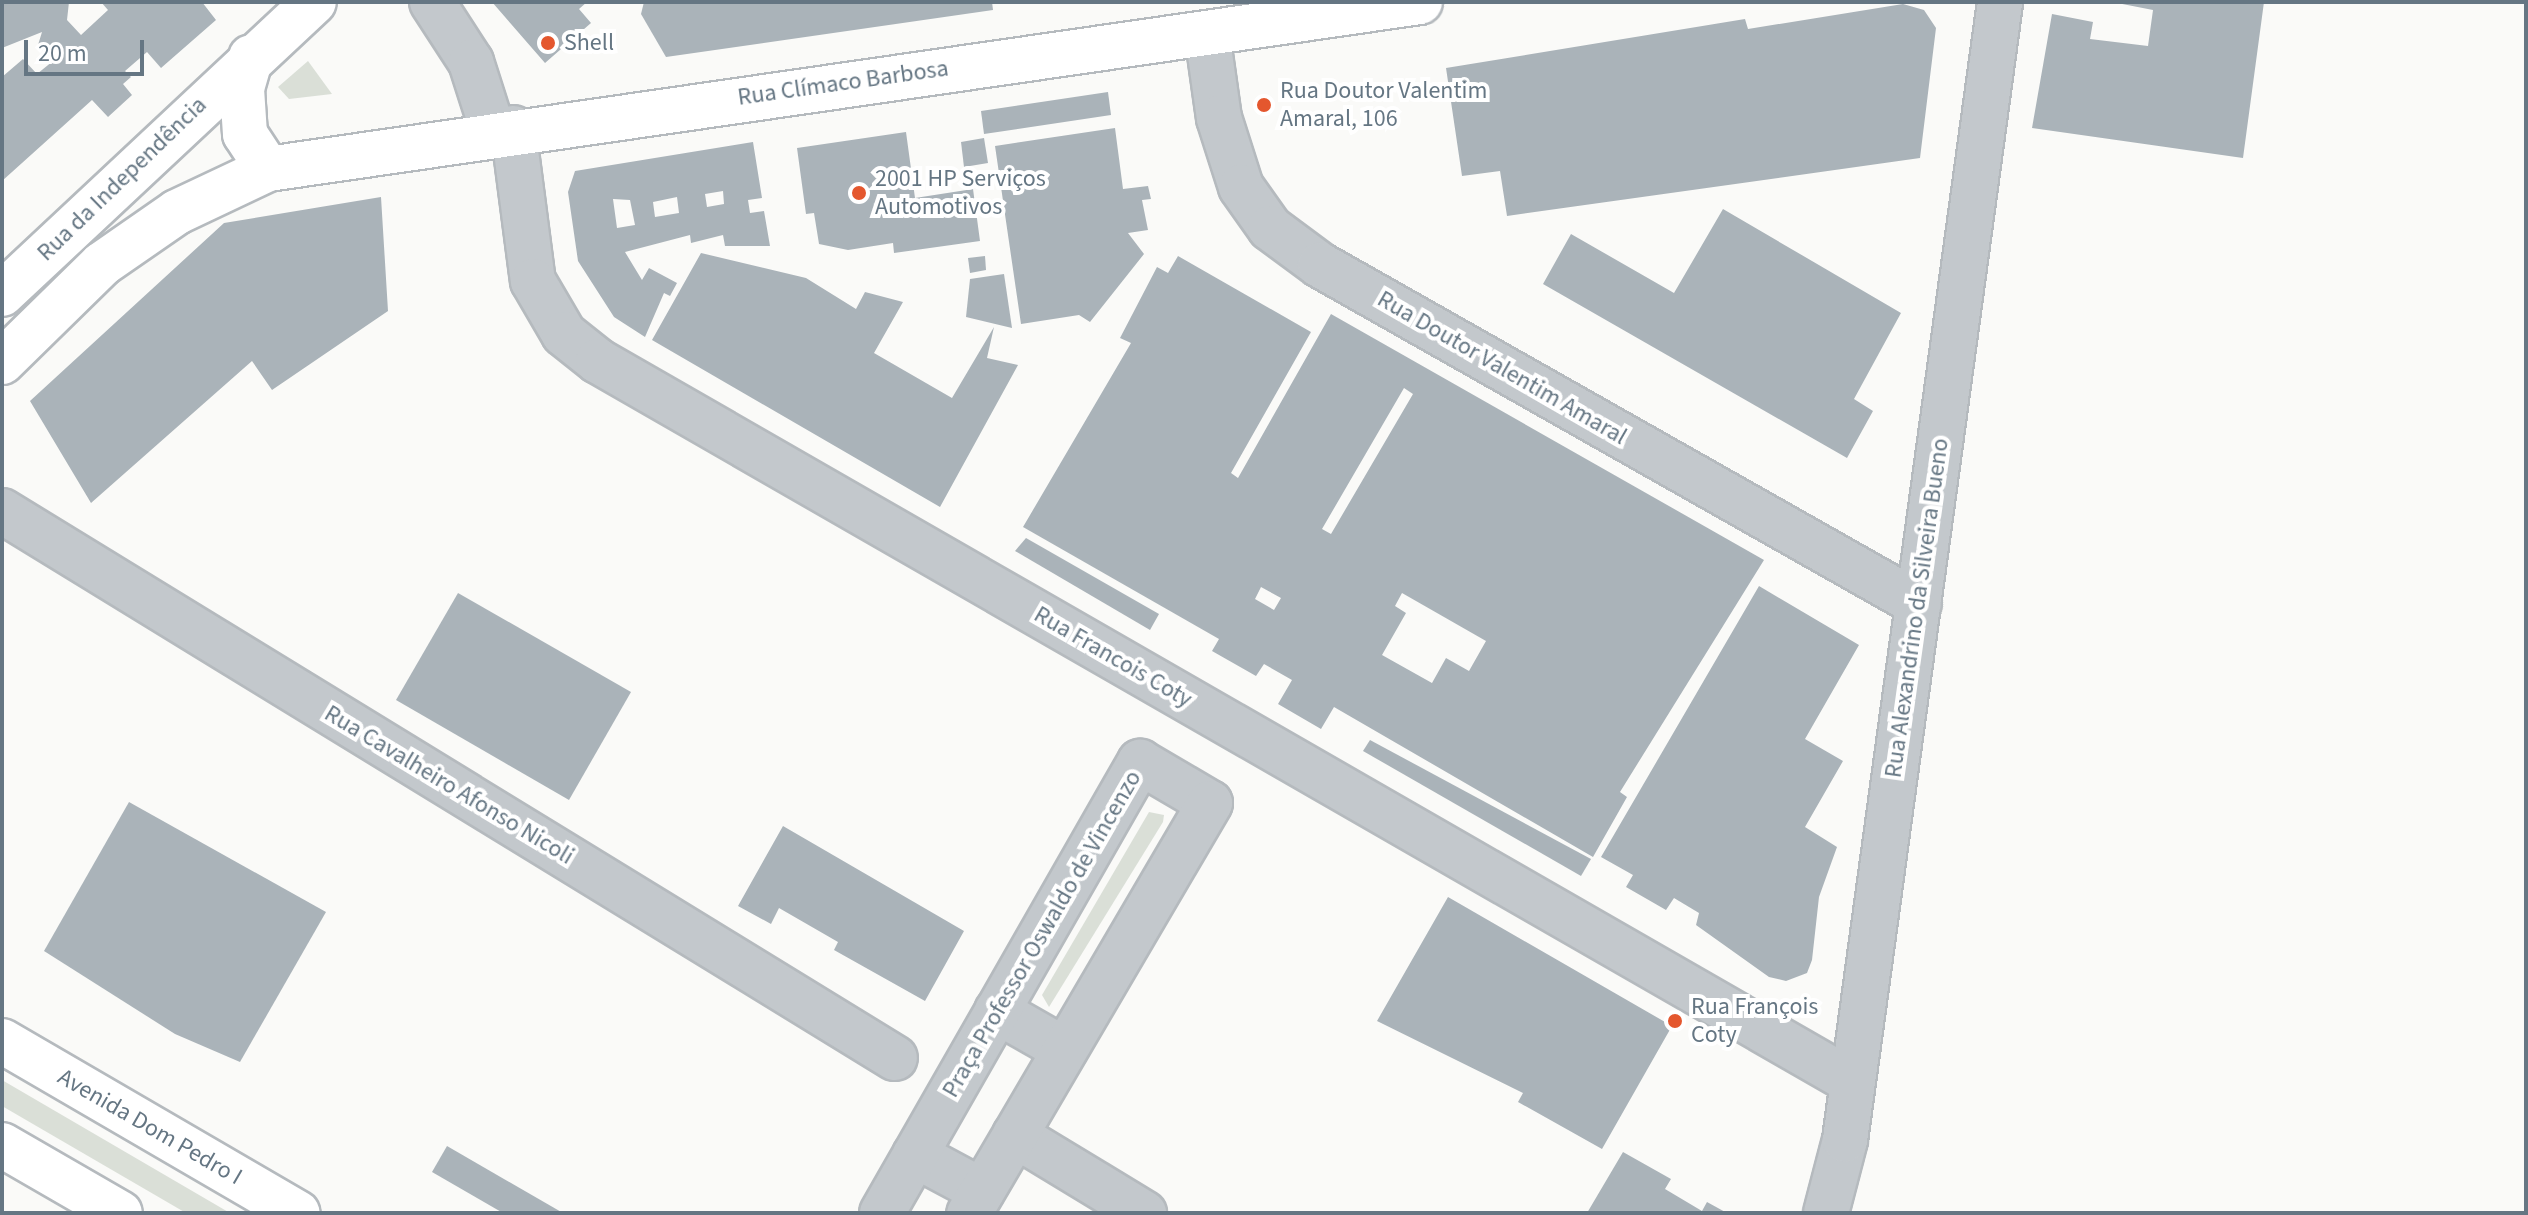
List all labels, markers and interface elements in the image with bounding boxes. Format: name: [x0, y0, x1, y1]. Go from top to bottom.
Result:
scale bar: [28, 24, 148, 74]
place label: Shell: [564, 29, 614, 57]
marker: Shell: [539, 34, 557, 52]
text: 20 m: [38, 36, 87, 71]
street label: Rua Clímaco Barbosa: [736, 54, 950, 112]
place label: Rua Doutor Valentim Amaral, 106: [1280, 77, 1487, 133]
street label: Rua da Independência: [31, 91, 213, 267]
marker: Rua Doutor Valentim Amaral, 106: [1255, 96, 1273, 114]
place label: 2001 HP Serviços Automotivos: [875, 165, 1046, 221]
marker: 2001 HP Serviços Automotivos: [850, 184, 868, 202]
street label: Rua Doutor Valentim Amaral: [1372, 285, 1632, 451]
street label: Rua Alexandrino da Silveira Bueno: [1879, 436, 1955, 780]
street label: Rua Francois Coty: [1029, 600, 1197, 714]
street label: Rua Cavalheiro Afonso Nicoli: [319, 699, 579, 871]
street label: Praça Professor Oswaldo de Vincenzo: [936, 765, 1148, 1103]
place label: Rua François Coty: [1691, 993, 1818, 1049]
marker: Rua François Coty: [1666, 1012, 1684, 1030]
street label: Avenida Dom Pedro I: [53, 1063, 247, 1191]

